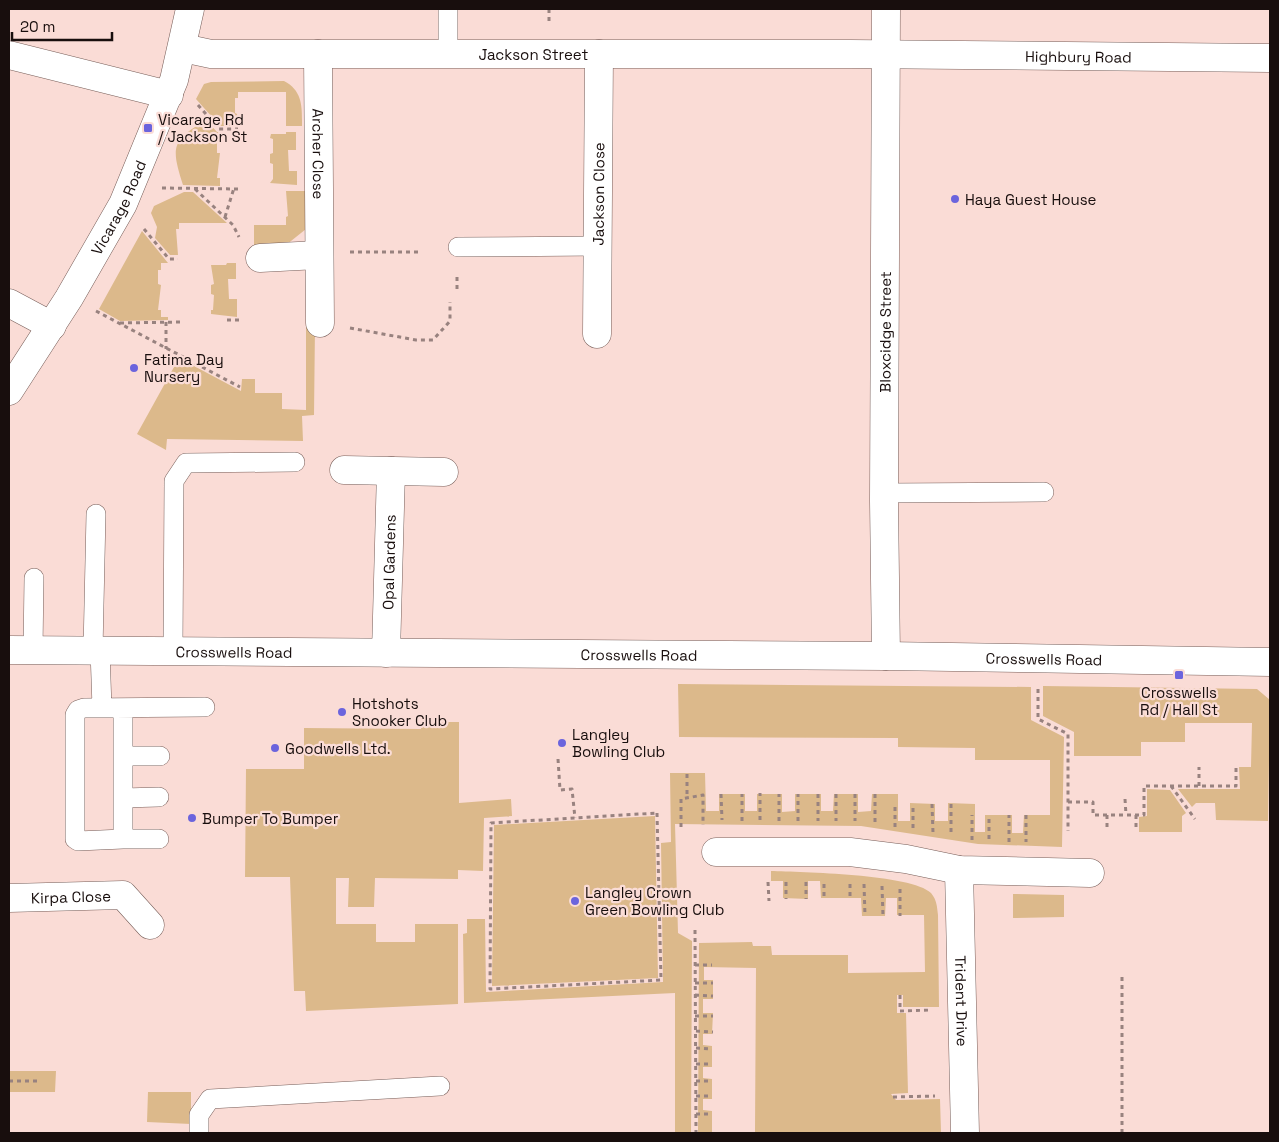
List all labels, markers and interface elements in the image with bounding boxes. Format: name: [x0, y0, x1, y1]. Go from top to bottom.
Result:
scale bar: [12, 10, 112, 42]
text: 20 m: [20, 17, 55, 36]
street label: Jackson Street: [478, 45, 588, 64]
street label: Highbury Road: [1025, 46, 1132, 66]
street label: Archer Close: [309, 109, 329, 200]
place label: Vicarage Rd / Jackson St: [158, 110, 248, 146]
marker: Vicarage Rd / Jackson St: [142, 122, 154, 134]
street label: Jackson Close: [588, 142, 608, 246]
street label: Vicarage Road: [86, 157, 150, 258]
place label: Haya Guest House: [965, 190, 1097, 209]
marker: Haya Guest House: [949, 193, 961, 205]
street label: Bloxcidge Street: [875, 271, 894, 393]
place label: Fatima Day Nursery: [144, 350, 224, 386]
marker: Fatima Day Nursery: [128, 362, 140, 374]
street label: Opal Gardens: [378, 514, 399, 610]
street label: Crosswells Road: [176, 642, 292, 661]
street label: Crosswells Road: [581, 644, 697, 664]
street label: Crosswells Road: [985, 648, 1102, 669]
marker: Crosswells Rd / Hall St: [1173, 669, 1185, 681]
place label: Crosswells Rd / Hall St: [1140, 683, 1218, 719]
place label: Hotshots Snooker Club: [352, 694, 447, 730]
marker: Hotshots Snooker Club: [336, 706, 348, 718]
place label: Langley Bowling Club: [572, 725, 665, 761]
marker: Langley Bowling Club: [556, 737, 568, 749]
place label: Goodwells Ltd.: [285, 739, 391, 758]
marker: Goodwells Ltd.: [269, 742, 281, 754]
place label: Bumper To Bumper: [202, 809, 339, 828]
marker: Bumper To Bumper: [186, 812, 198, 824]
place label: Langley Crown Green Bowling Club: [585, 883, 724, 919]
street label: Kirpa Close: [31, 886, 111, 907]
marker: Langley Crown Green Bowling Club: [569, 895, 581, 907]
street label: Trident Drive: [951, 955, 973, 1047]

